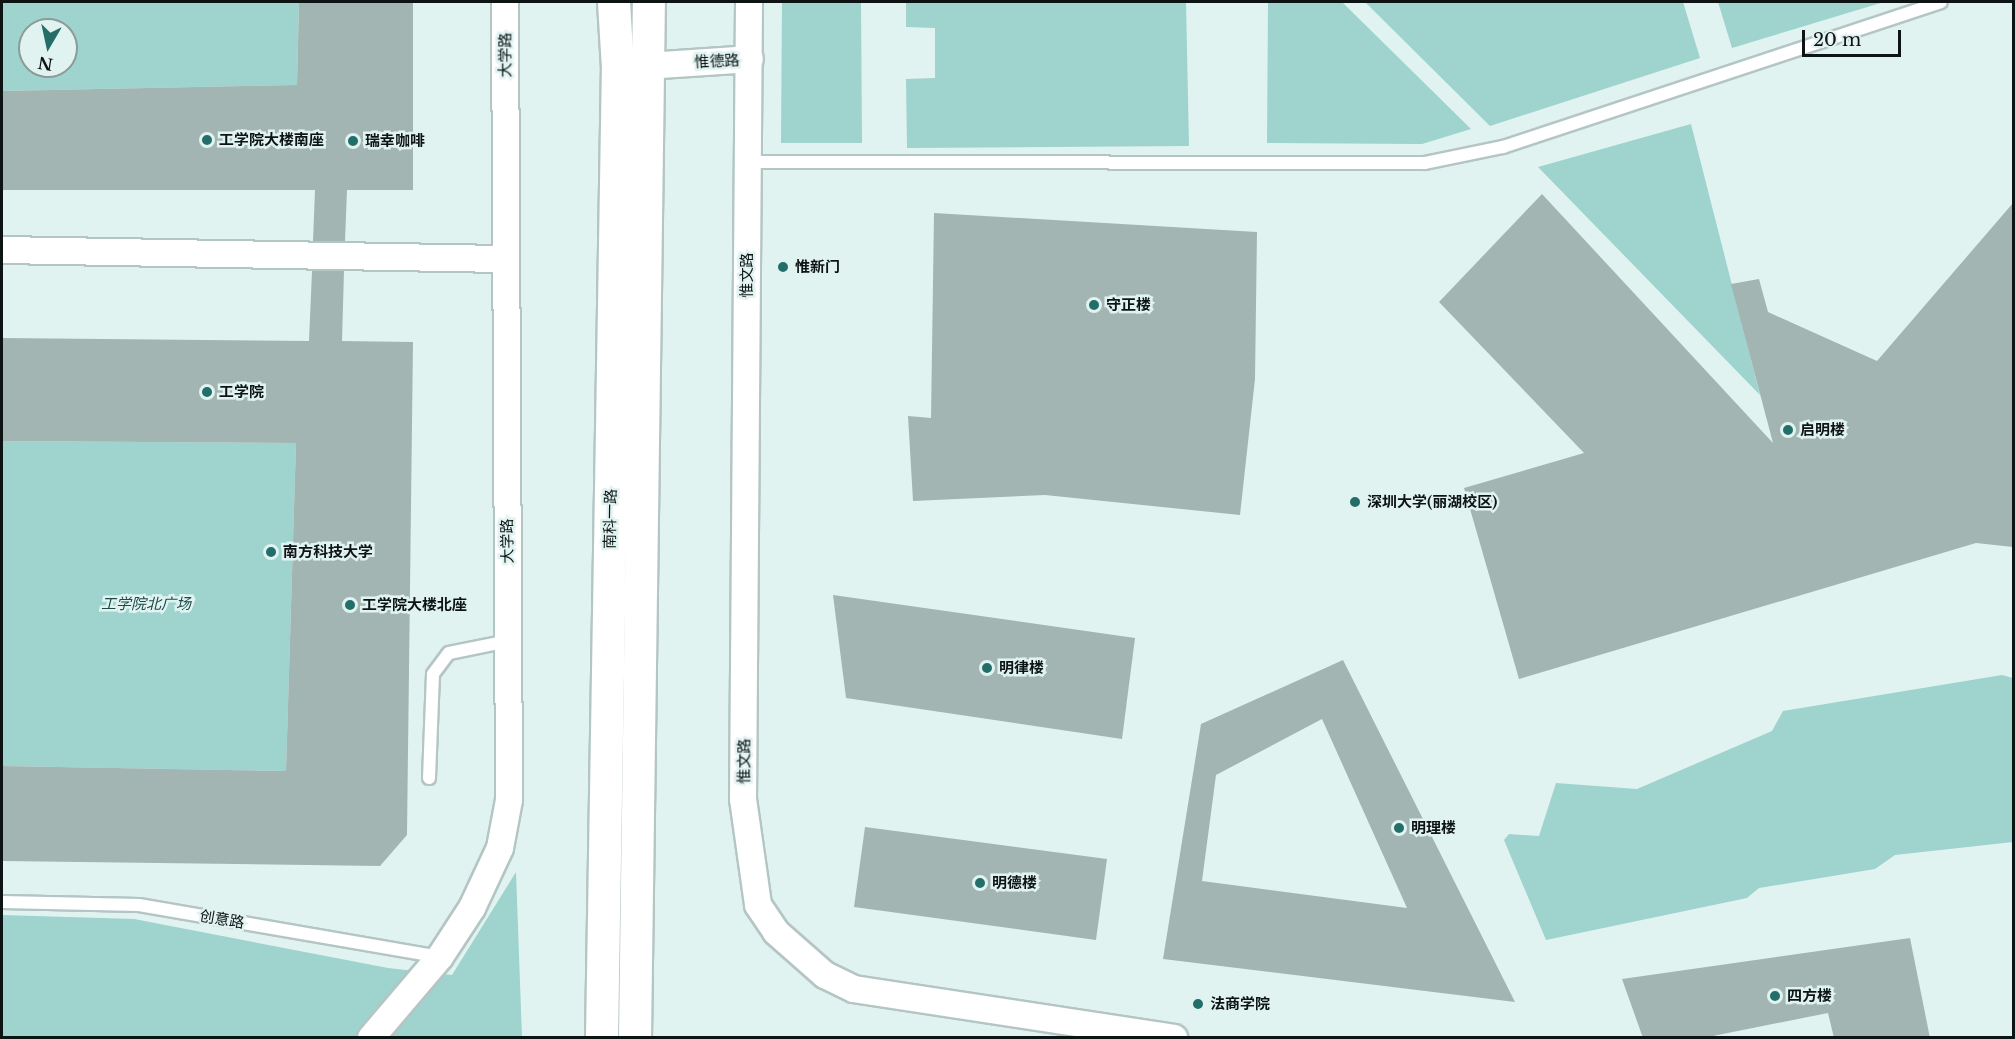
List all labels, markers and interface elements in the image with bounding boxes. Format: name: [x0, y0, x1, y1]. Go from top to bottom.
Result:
north arrow: [18, 18, 78, 78]
scale bar: [1805, 18, 1904, 56]
text: 20 m: [1813, 29, 1861, 51]
street label: 大学路: [496, 33, 514, 77]
street label: 惟德路: [694, 51, 740, 71]
text: N: [37, 53, 54, 75]
place label: 工学院大楼南座: [219, 131, 324, 149]
place label: 瑞幸咖啡: [365, 132, 425, 150]
marker: 工学院大楼南座: [200, 133, 214, 147]
marker: 瑞幸咖啡: [346, 134, 360, 148]
street label: 惟文路: [738, 253, 756, 297]
place label: 惟新门: [795, 258, 840, 276]
marker: 惟新门: [776, 260, 790, 274]
place label: 守正楼: [1106, 296, 1151, 314]
marker: 守正楼: [1087, 298, 1101, 312]
place label: 工学院: [219, 383, 264, 401]
marker: 工学院: [200, 385, 214, 399]
place label: 启明楼: [1800, 421, 1845, 439]
marker: 启明楼: [1781, 423, 1795, 437]
street label: 南科一路: [600, 489, 620, 549]
place label: 深圳大学(丽湖校区): [1367, 493, 1497, 511]
marker: 深圳大学(丽湖校区): [1348, 495, 1362, 509]
street label: 大学路: [498, 518, 516, 564]
place label: 南方科技大学: [283, 543, 373, 561]
marker: 南方科技大学: [264, 545, 278, 559]
park label: 工学院北广场: [101, 595, 191, 613]
place label: 工学院大楼北座: [362, 596, 467, 614]
marker: 工学院大楼北座: [343, 598, 357, 612]
place label: 明律楼: [999, 659, 1044, 677]
marker: 明律楼: [980, 661, 994, 675]
street label: 惟文路: [735, 739, 753, 783]
place label: 明理楼: [1411, 819, 1456, 837]
marker: 明理楼: [1392, 821, 1406, 835]
place label: 明德楼: [992, 874, 1037, 892]
marker: 明德楼: [973, 876, 987, 890]
street label: 创意路: [198, 906, 246, 932]
place label: 四方楼: [1787, 987, 1832, 1005]
marker: 四方楼: [1768, 989, 1782, 1003]
place label: 法商学院: [1210, 995, 1270, 1013]
marker: 法商学院: [1191, 997, 1205, 1011]

